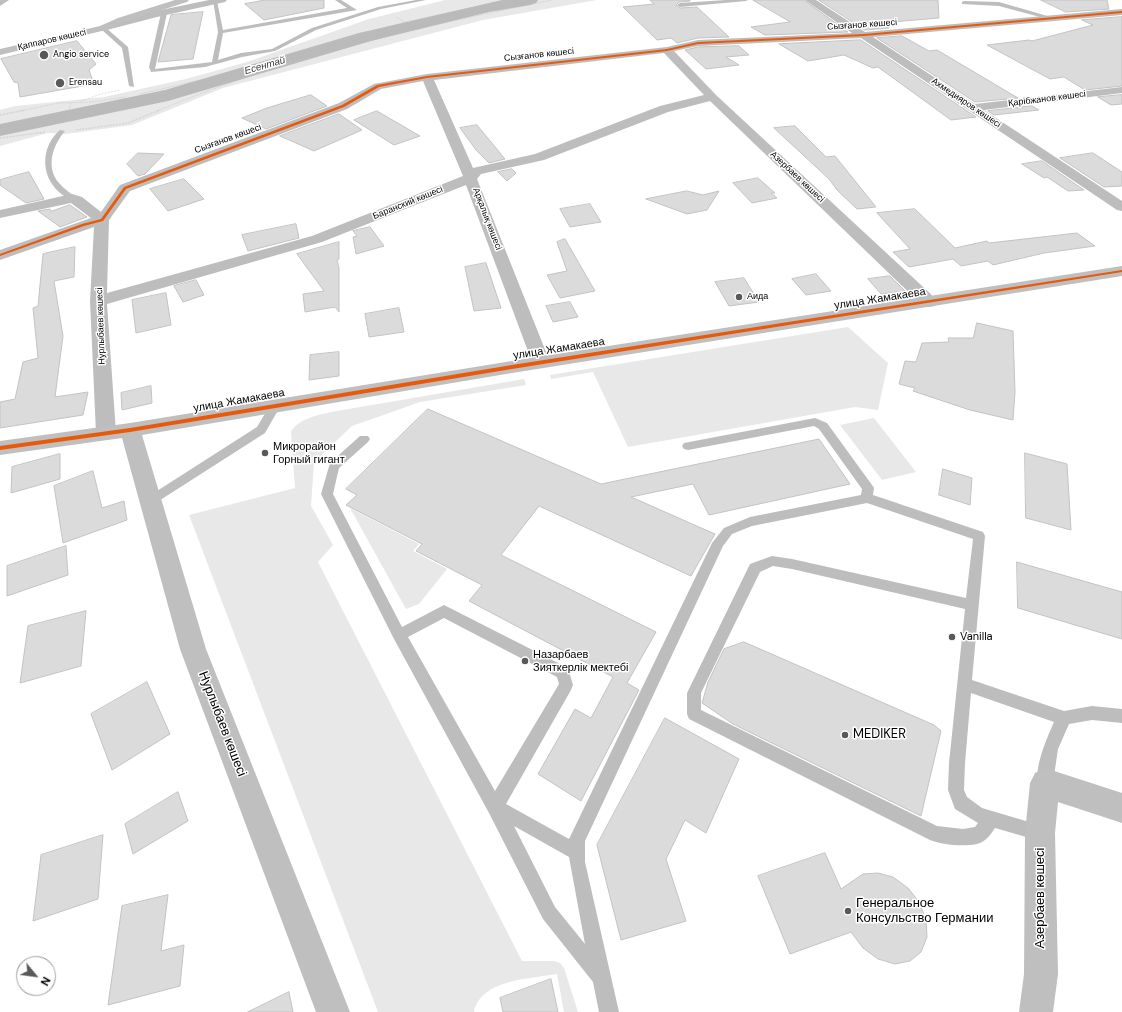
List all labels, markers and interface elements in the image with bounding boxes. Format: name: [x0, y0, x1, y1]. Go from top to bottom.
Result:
street label: Сызғанов көшесі: [827, 17, 897, 33]
street label: Қаппаров көшесі: [17, 27, 87, 53]
street label: Сызғанов көшесі: [504, 46, 574, 64]
marker: Angio service: [38, 49, 50, 61]
place label: Angio service: [53, 50, 109, 60]
water label: Есентай: [243, 54, 287, 78]
street label: Ахмедияров көшесі: [929, 76, 1003, 130]
marker: Erensau: [54, 77, 66, 89]
place label: Erensau: [69, 78, 102, 88]
street label: Қарібжанов көшесі: [1008, 89, 1086, 109]
street label: Сызғанов көшесі: [193, 122, 263, 156]
street label: Азербаев көшесі: [768, 149, 826, 205]
street label: Баранский көшесі: [371, 184, 445, 222]
street label: Арқалық көшесі: [470, 186, 504, 252]
street label: улица Жамакаева: [833, 285, 927, 313]
street label: Нурлыбаев көшесі: [94, 287, 108, 365]
marker: Аида: [734, 292, 744, 302]
place label: Аида: [747, 292, 768, 302]
street label: улица Жамакаева: [512, 335, 606, 363]
street label: улица Жамакаева: [192, 386, 286, 416]
place label: Микрорайон Горный гигант: [273, 440, 345, 466]
marker: Микрорайон Горный гигант: [260, 448, 270, 458]
place label: Vanilla: [960, 630, 993, 644]
marker: Vanilla: [947, 632, 957, 642]
place label: Назарбаев Зияткерлік мектебі: [533, 648, 628, 674]
marker: Назарбаев Зияткерлік мектебі: [520, 656, 530, 666]
street label: Нурлыбаев көшесі: [195, 669, 249, 779]
place label: MEDIKER: [853, 727, 906, 743]
marker: MEDIKER: [840, 730, 850, 740]
street label: Азербаев көшесі: [1033, 848, 1049, 948]
place label: Генеральное Консульство Германии: [856, 896, 993, 927]
marker: Генеральное Консульство Германии: [843, 906, 853, 916]
north arrow: [16, 956, 56, 996]
text: N: [38, 974, 54, 988]

